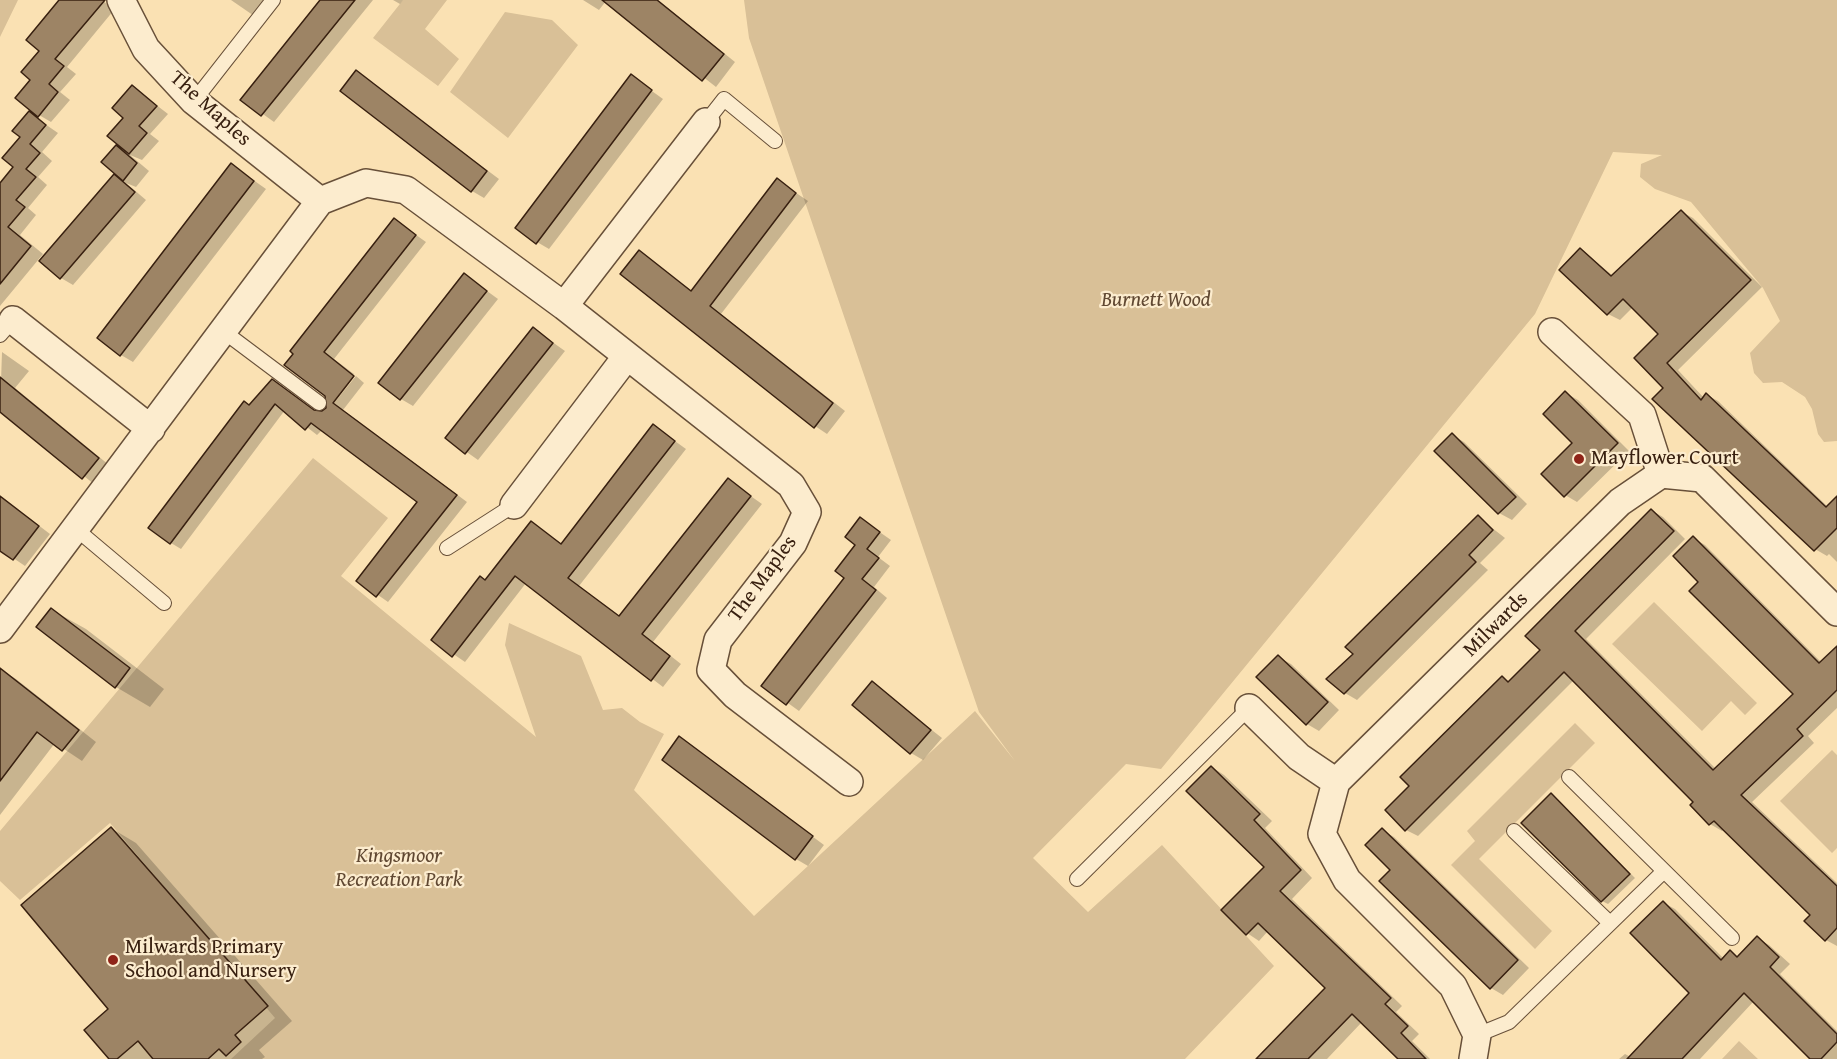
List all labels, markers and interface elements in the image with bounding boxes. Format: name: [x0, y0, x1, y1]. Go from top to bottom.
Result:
street label: The Maples: [164, 66, 256, 152]
park label: Burnett Wood: [1101, 288, 1211, 314]
place label: Mayflower Court: [1591, 446, 1739, 472]
marker: Mayflower Court: [1572, 452, 1586, 466]
street label: The Maples: [723, 531, 803, 627]
street label: Milwards: [1458, 587, 1534, 663]
park label: Kingsmoor Recreation Park: [336, 844, 462, 894]
place label: Milwards Primary School and Nursery: [125, 935, 297, 985]
marker: Milwards Primary School and Nursery: [106, 953, 120, 967]

